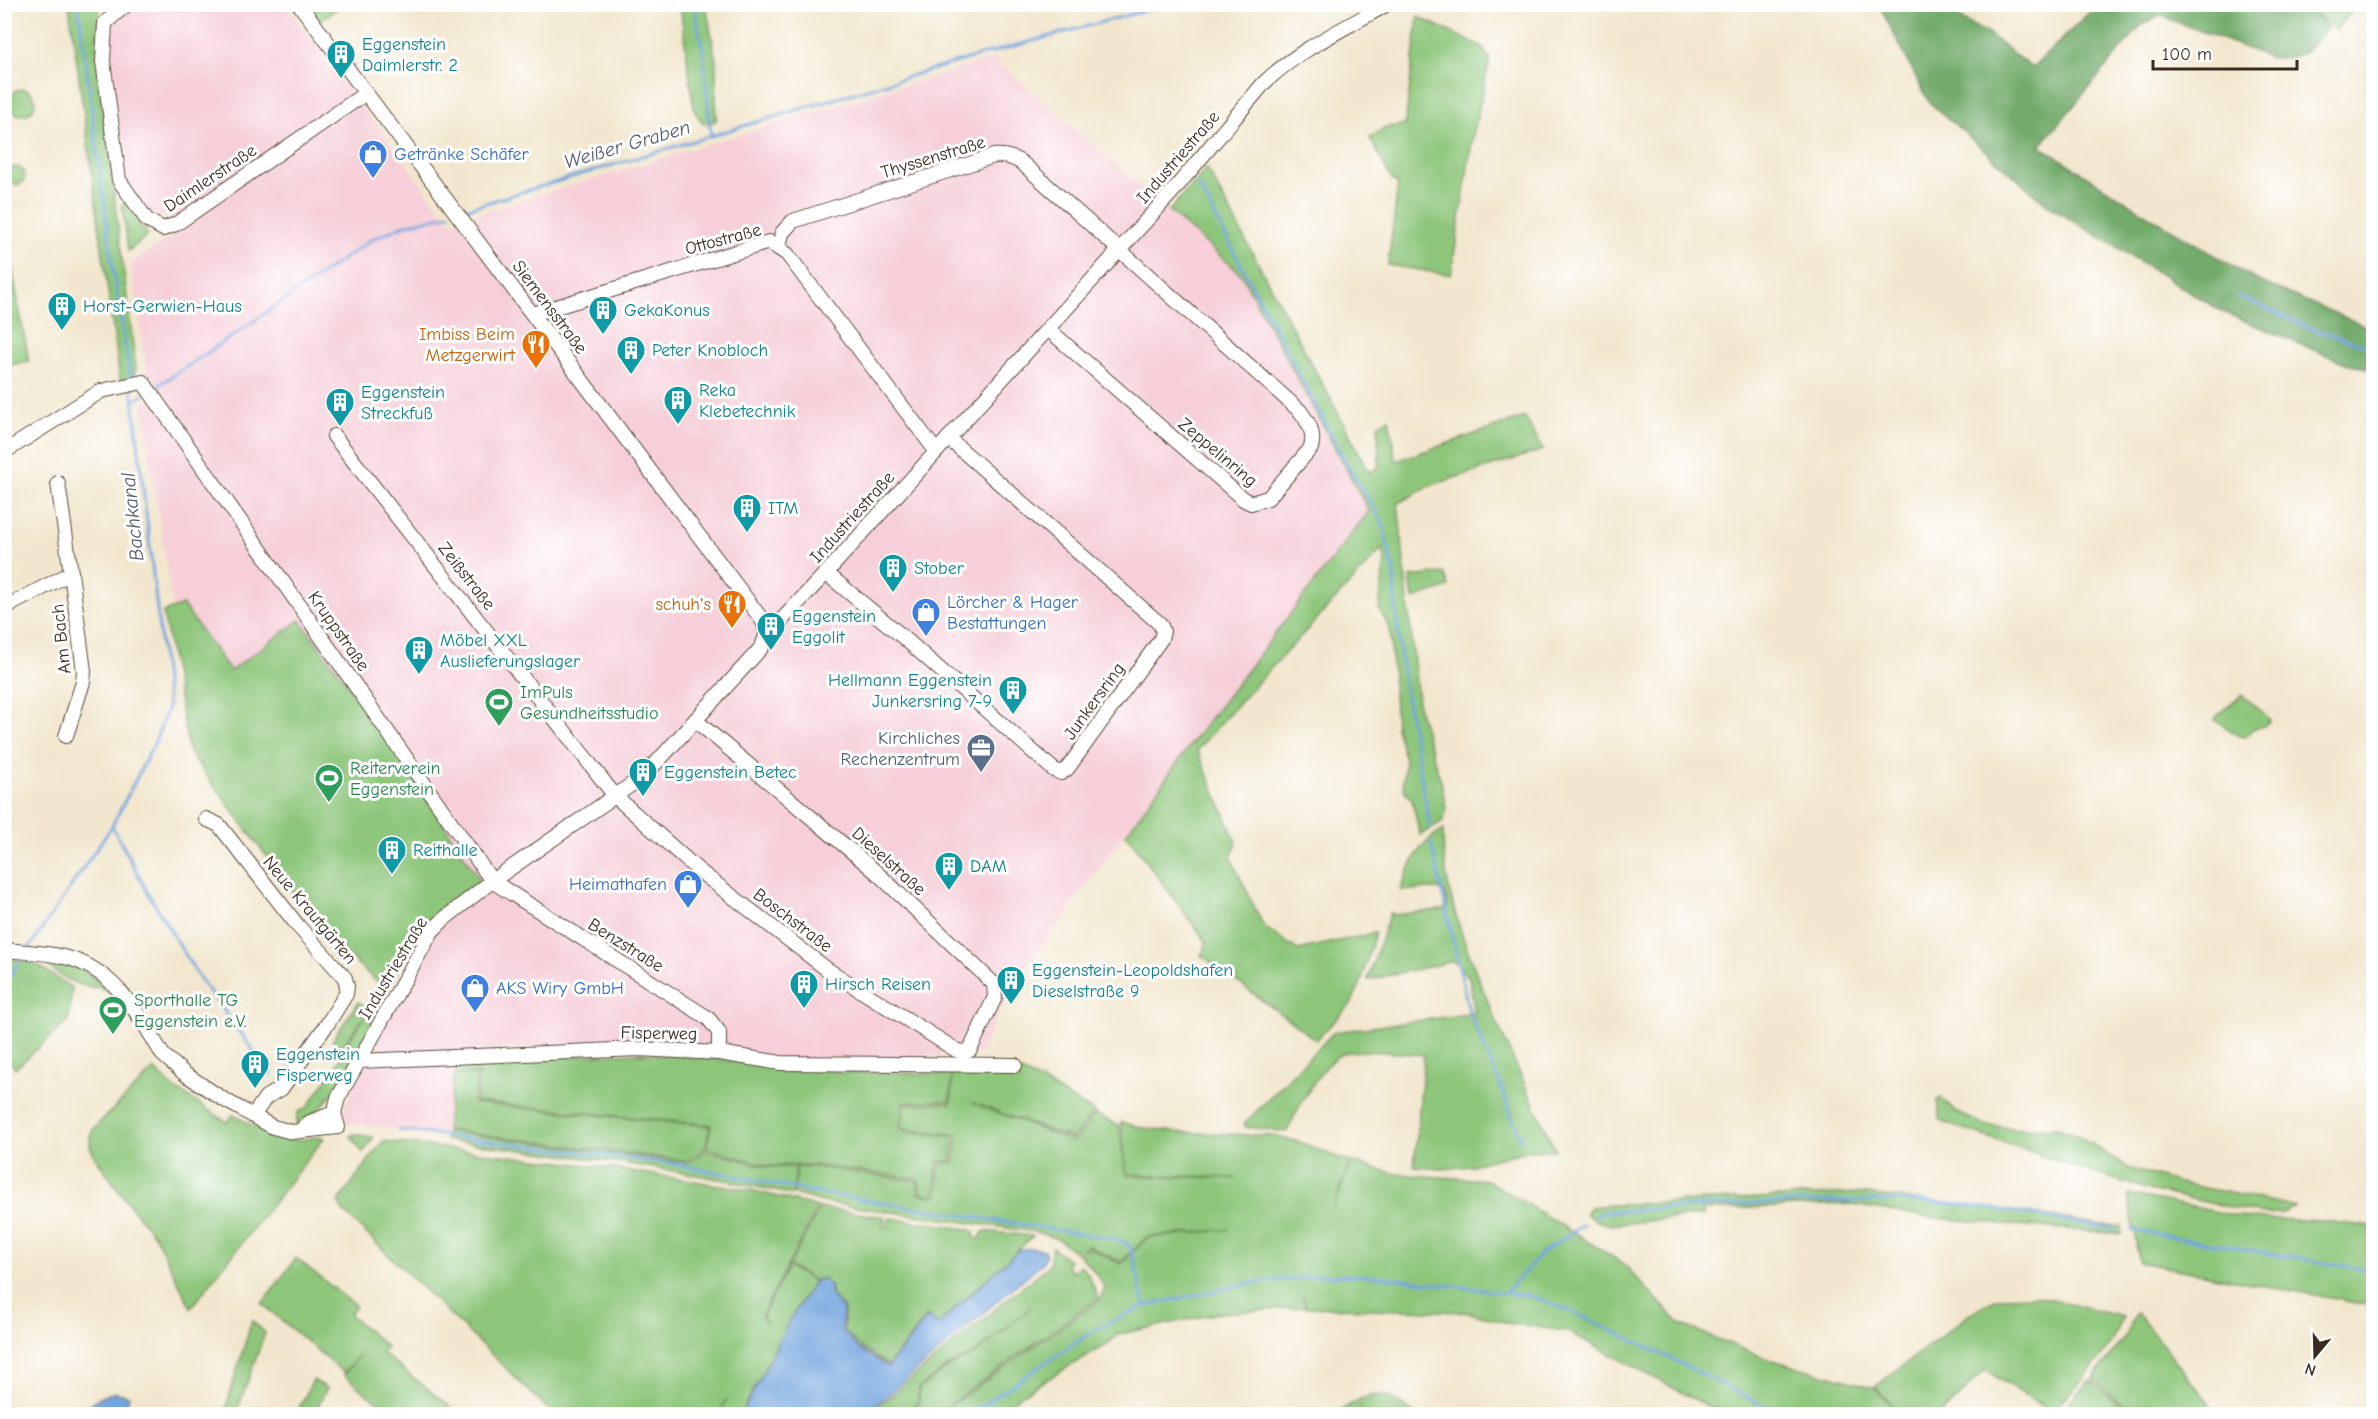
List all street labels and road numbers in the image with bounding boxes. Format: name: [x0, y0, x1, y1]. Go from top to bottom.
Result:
street label: Industriestraße: [1132, 107, 1224, 208]
street label: Thyssenstraße: [878, 132, 988, 183]
street label: Daimlerstraße: [160, 140, 260, 217]
street label: Ottostraße: [683, 219, 764, 260]
street label: Siemensstraße: [508, 256, 592, 358]
street label: Zeppelinring: [1174, 413, 1261, 491]
street label: Industriestraße: [806, 467, 899, 567]
street label: Zeißstraße: [434, 538, 500, 614]
street label: Kruppstraße: [303, 587, 374, 675]
street label: Am Bach: [47, 603, 76, 675]
street label: Junkersring: [1059, 659, 1129, 744]
street label: Dieselstraße: [847, 823, 930, 900]
street label: Neue Krautgärten: [258, 852, 361, 969]
street label: Boschstraße: [749, 884, 836, 957]
street label: Industriestraße: [355, 913, 432, 1023]
street label: Benzstraße: [584, 914, 667, 977]
street label: Fisperweg: [620, 1022, 698, 1045]

